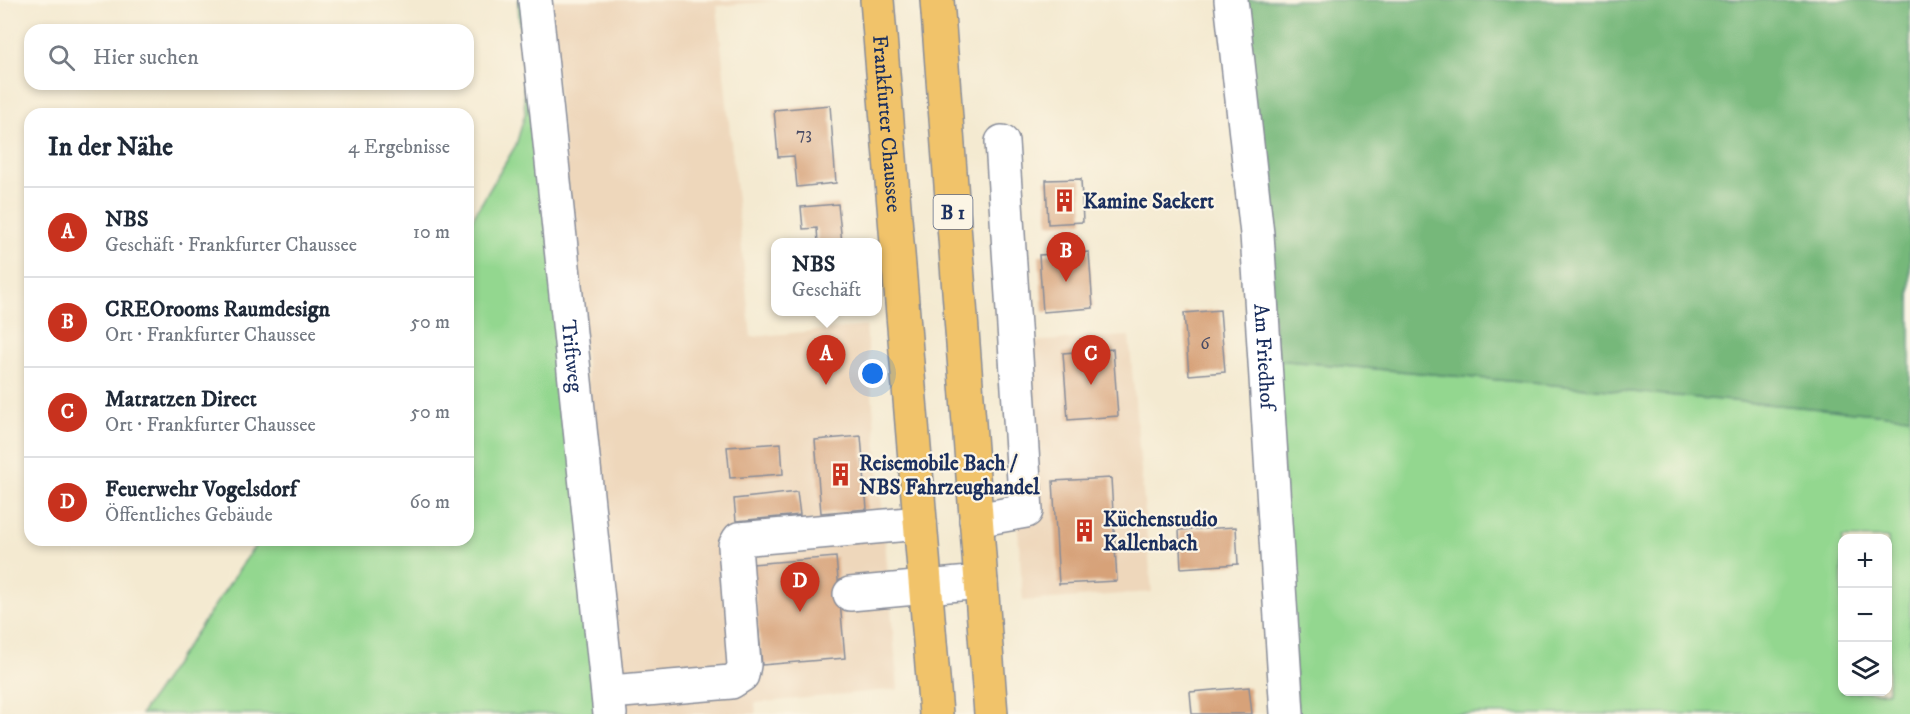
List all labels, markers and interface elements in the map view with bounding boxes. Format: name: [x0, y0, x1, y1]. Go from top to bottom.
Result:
search box: [24, 24, 474, 90]
street label: Frankfurter Chaussee: [866, 34, 907, 214]
icon: search: [45, 41, 78, 74]
text: Hier suchen: [93, 44, 199, 71]
house number: 73: [796, 123, 812, 145]
text: In der Nähe: [48, 131, 173, 164]
text: 4 Ergebnisse: [348, 135, 450, 160]
building icon: Kamine Saekert: [1052, 188, 1078, 214]
place label: Kamine Saekert: [1083, 189, 1214, 215]
road number: B 1: [934, 195, 972, 229]
text: NBS: [105, 206, 149, 233]
text: A: [61, 220, 74, 245]
text: 10 m: [413, 220, 450, 245]
pin: B: [1046, 232, 1086, 282]
text: Geschäft · Frankfurter Chaussee: [105, 233, 357, 258]
popup: [771, 238, 882, 316]
text: NBS: [792, 251, 835, 278]
text: Geschäft: [792, 278, 861, 303]
text: CREOrooms Raumdesign: [105, 296, 330, 323]
street label: Am Friedhof: [1247, 303, 1280, 413]
text: B: [61, 310, 74, 335]
text: 50 m: [410, 310, 450, 335]
street label: Triftweg: [555, 319, 588, 394]
text: Ort · Frankfurter Chaussee: [105, 323, 316, 348]
house number: 6: [1200, 333, 1210, 355]
pin: A: [806, 336, 846, 385]
pin: C: [1072, 336, 1110, 385]
your location: [858, 359, 887, 388]
text: Matratzen Direct: [105, 386, 257, 413]
text: C: [61, 400, 74, 425]
text: 50 m: [410, 400, 450, 425]
text: Ort · Frankfurter Chaussee: [105, 413, 316, 438]
place label: Reisemobile Bach / NBS Fahrzeughandel: [859, 451, 1040, 501]
building icon: Reisemobile Bach / NBS Fahrzeughandel: [828, 462, 854, 488]
text: Feuerwehr Vogelsdorf: [105, 476, 297, 503]
text: D: [60, 490, 75, 515]
text: 60 m: [410, 490, 450, 515]
text: Öffentliches Gebäude: [105, 503, 273, 528]
place label: Küchenstudio Kallenbach: [1103, 507, 1217, 557]
building icon: Küchenstudio Kallenbach: [1072, 518, 1098, 544]
map controls: [1838, 534, 1892, 696]
button: +: [1838, 534, 1892, 588]
pin: D: [780, 562, 820, 612]
button: −: [1838, 588, 1892, 642]
button: layers: [1838, 642, 1892, 696]

